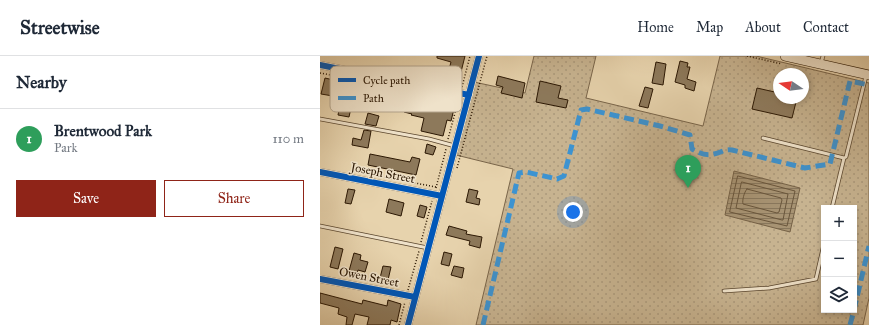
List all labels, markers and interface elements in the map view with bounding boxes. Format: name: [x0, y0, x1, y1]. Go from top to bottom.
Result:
text: Streetwise: [20, 16, 100, 39]
text: Home: [637, 19, 674, 36]
text: Map: [696, 19, 723, 36]
text: About: [745, 19, 781, 36]
text: Contact: [803, 19, 849, 36]
legend: [330, 66, 462, 112]
north arrow: [773, 68, 809, 104]
text: Nearby: [16, 72, 67, 93]
text: Cycle path: [363, 74, 410, 87]
text: Path: [363, 92, 384, 105]
text: Brentwood Park: [54, 122, 152, 140]
text: 1: [26, 131, 32, 147]
text: 110 m: [272, 131, 304, 147]
text: Park: [54, 140, 78, 156]
pin: 1: [675, 155, 701, 188]
street label: Joseph Street: [348, 160, 417, 187]
button: Save: [16, 180, 156, 217]
button: Share: [164, 180, 304, 217]
your location: [563, 202, 583, 222]
map controls: [821, 205, 857, 313]
button: +: [821, 205, 857, 241]
button: −: [821, 241, 857, 277]
street label: Owen Street: [338, 264, 401, 290]
button: layers: [821, 277, 857, 313]

